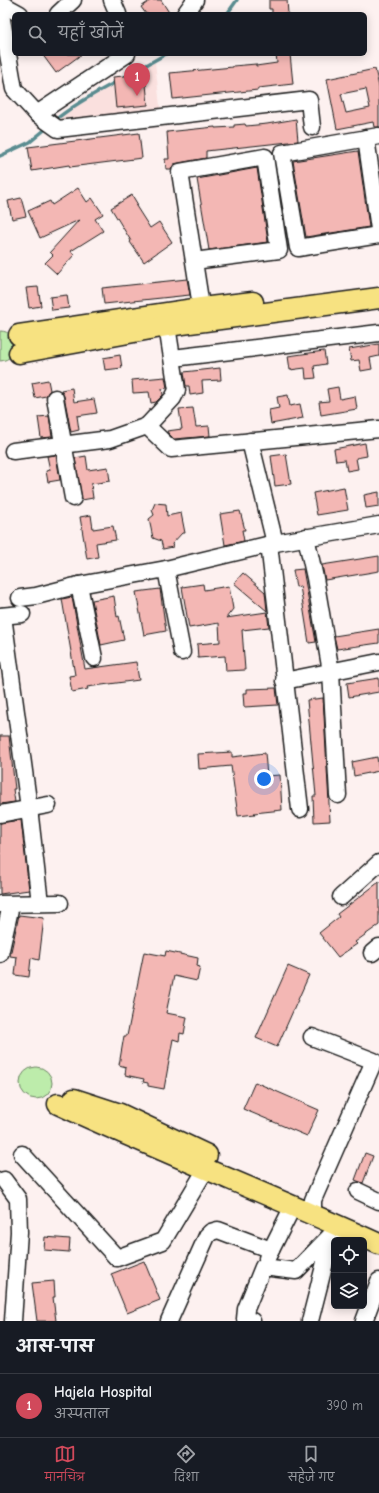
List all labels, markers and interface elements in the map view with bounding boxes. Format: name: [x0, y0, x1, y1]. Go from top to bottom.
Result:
search box: [12, 12, 367, 56]
icon: search: [26, 23, 48, 45]
text: यहाँ खोजें: [58, 24, 124, 42]
pin: 1: [124, 63, 150, 96]
your location: [254, 769, 274, 789]
map controls: [331, 1237, 367, 1309]
button: locate: [331, 1237, 367, 1273]
button: layers: [331, 1273, 367, 1309]
text: आस-पास: [16, 1337, 94, 1356]
text: Hajela Hospital: [54, 1383, 152, 1401]
text: 1: [26, 1398, 32, 1413]
text: 390 m: [327, 1398, 363, 1413]
text: अस्पताल: [54, 1406, 109, 1421]
tab: मानचित्र: [45, 1443, 85, 1489]
tab: दिशा: [174, 1443, 199, 1489]
tab: सहेजे गए: [288, 1443, 334, 1489]

